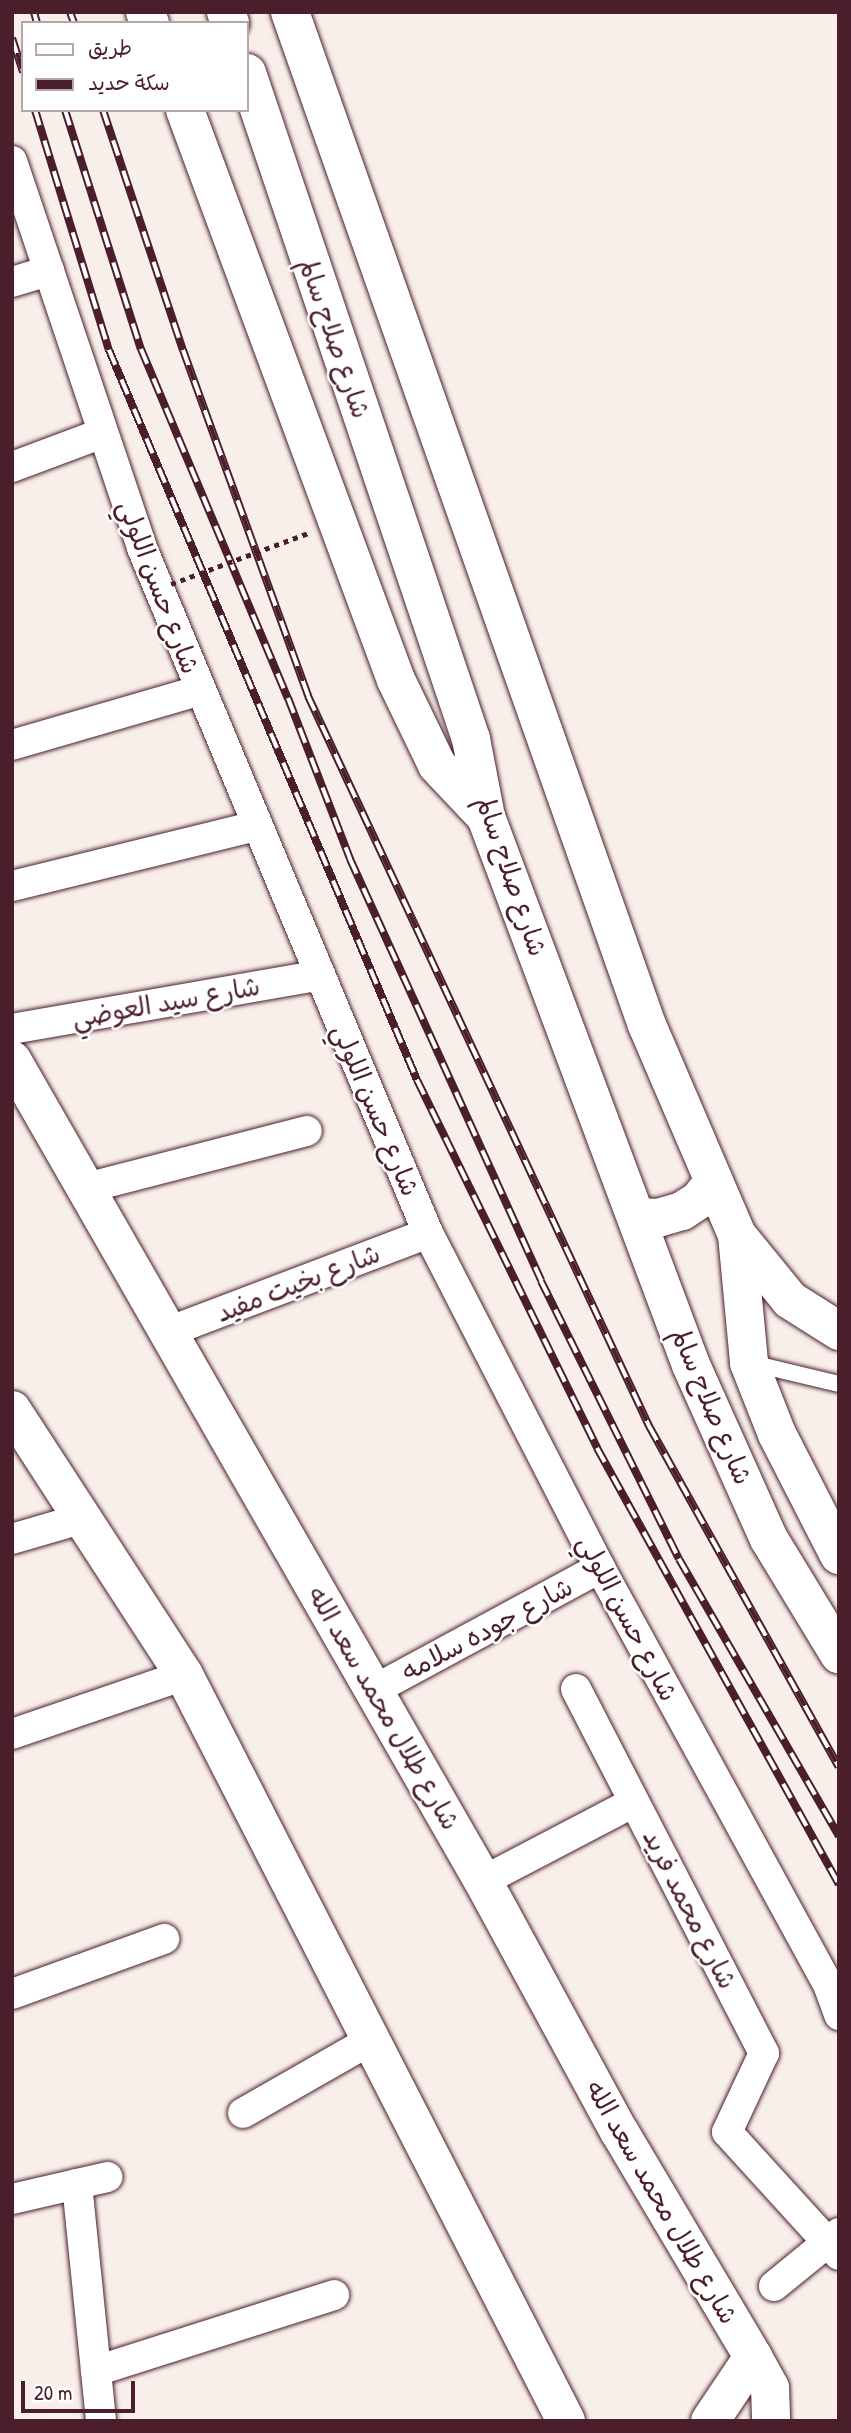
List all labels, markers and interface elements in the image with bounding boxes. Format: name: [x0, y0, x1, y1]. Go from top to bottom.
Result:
legend: [21, 21, 248, 112]
text: طريق: [88, 33, 132, 62]
text: سكة حديد: [88, 68, 170, 97]
street label: شارع صلاح سالم: [293, 254, 377, 422]
street label: شارع حسن اللولي: [112, 496, 206, 678]
street label: شارع صلاح سالم: [470, 792, 554, 960]
street label: شارع سيد العوضي: [70, 970, 262, 1034]
street label: شارع حسن اللولي: [326, 1019, 426, 1201]
street label: شارع بخيت مفيد: [212, 1237, 384, 1329]
street label: شارع صلاح سالم: [665, 1323, 759, 1489]
street label: شارع حسن اللولي: [571, 1530, 685, 1706]
street label: شارع جوده سلامه: [396, 1571, 578, 1687]
street label: شارع طلال محمد سعد الله: [301, 1581, 467, 1835]
street label: شارع محمد فريد: [636, 1824, 744, 1994]
street label: شارع طلال محمد سعد الله: [579, 2075, 745, 2329]
scale bar: [24, 2366, 138, 2410]
text: 20 m: [34, 2378, 72, 2407]

